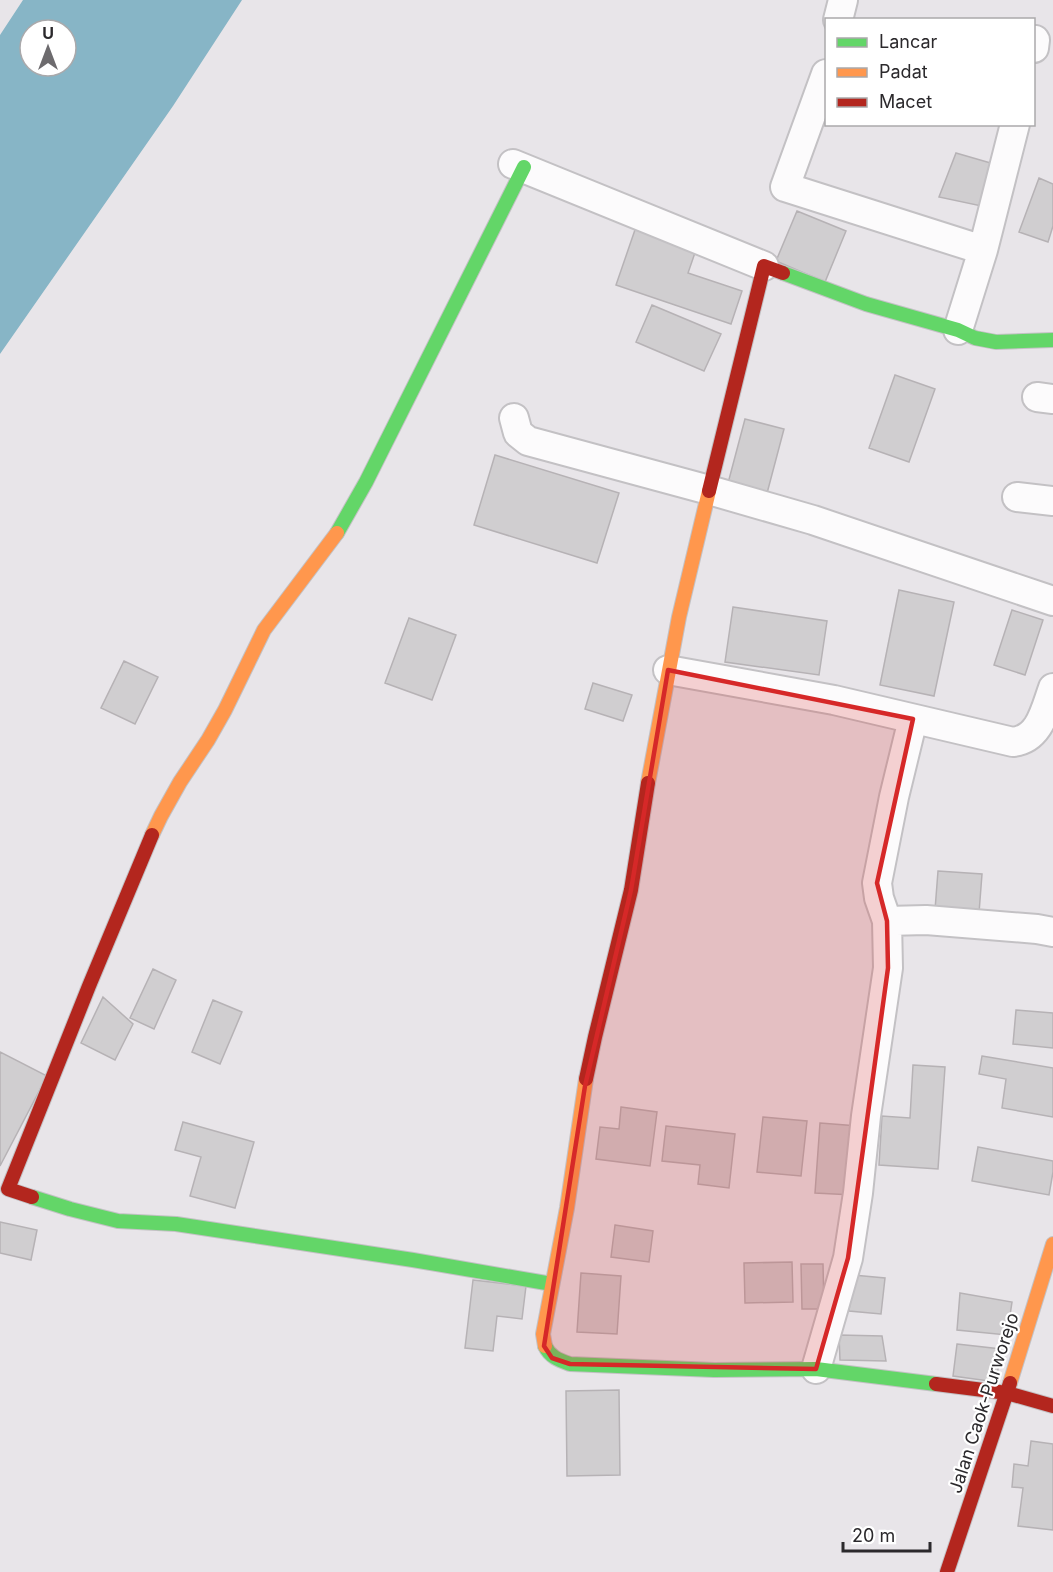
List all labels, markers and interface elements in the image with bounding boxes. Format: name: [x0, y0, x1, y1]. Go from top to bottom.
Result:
north arrow: [18, 18, 78, 78]
legend: [825, 18, 1035, 126]
text: U: [42, 23, 54, 43]
text: Lancar: [879, 31, 937, 52]
text: Padat: [879, 61, 928, 82]
text: Macet: [879, 91, 932, 112]
street label: Jalan Caok-Purworejo: [944, 1310, 1023, 1496]
scale bar: [843, 1515, 930, 1553]
text: 20 m: [852, 1525, 895, 1546]

